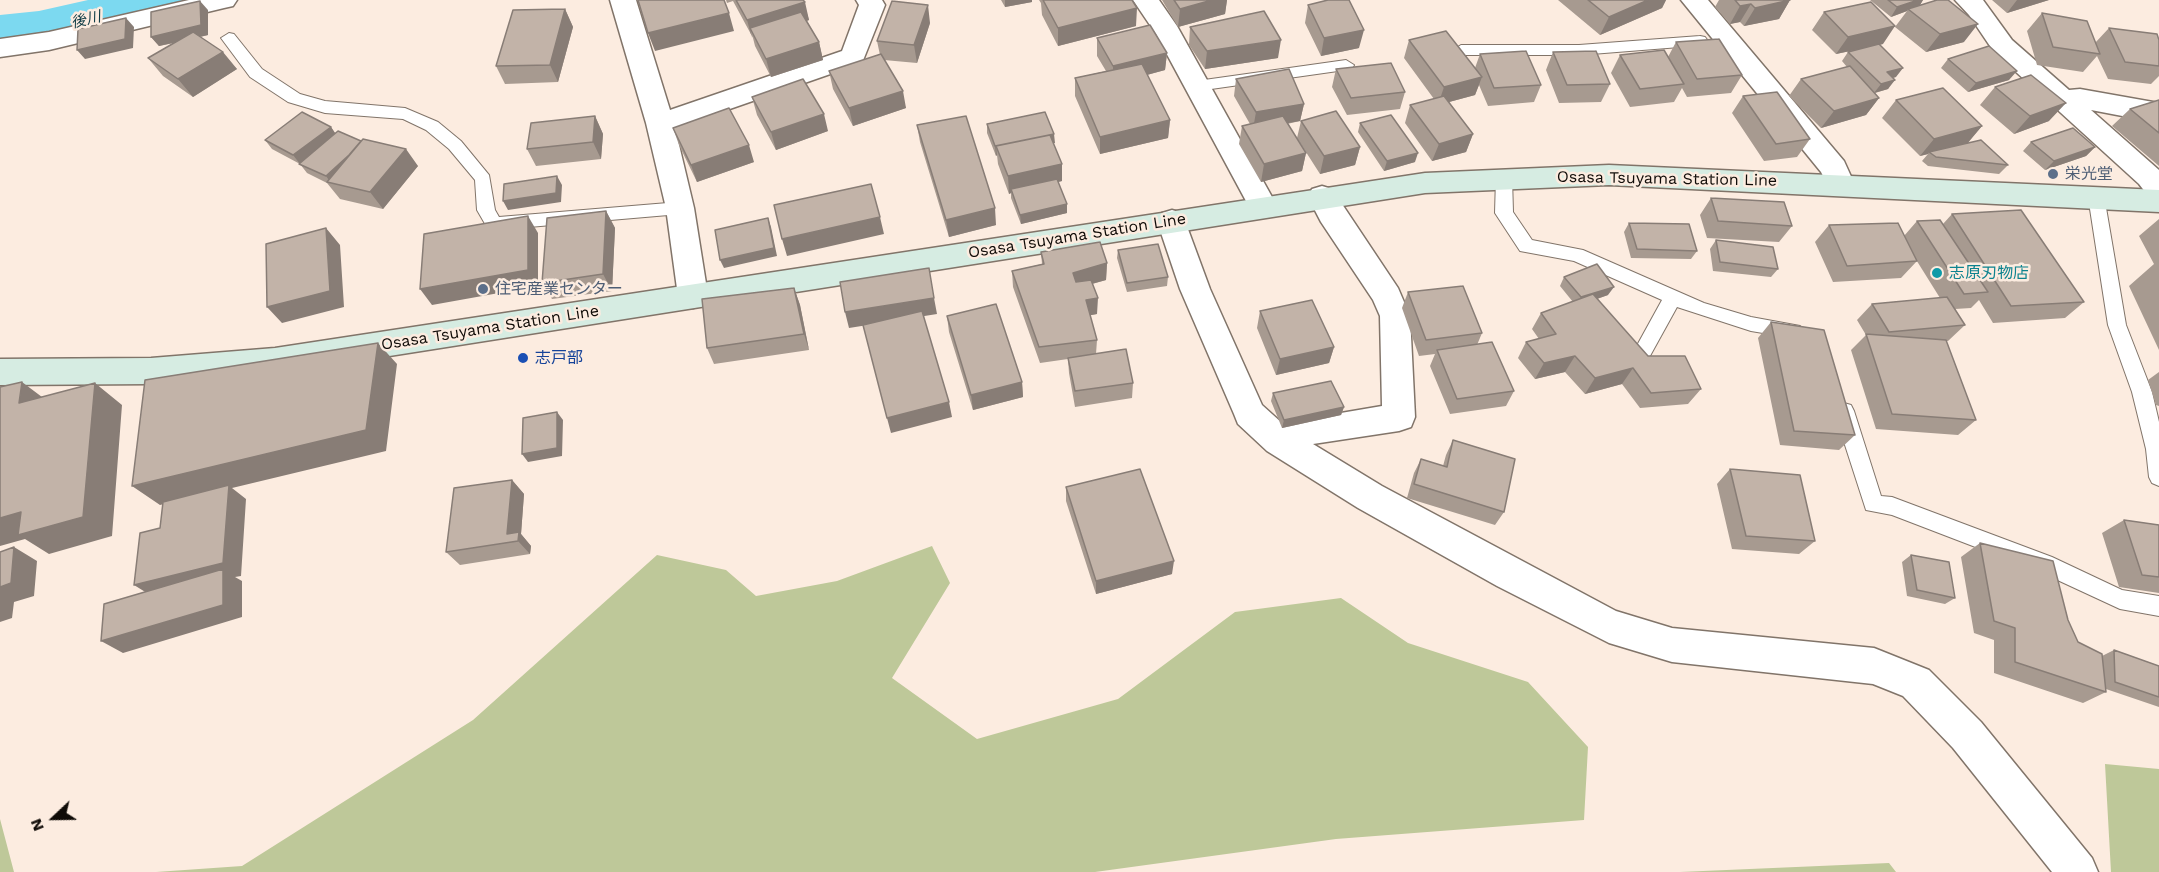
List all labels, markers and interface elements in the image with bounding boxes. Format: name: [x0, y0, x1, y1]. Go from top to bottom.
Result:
water label: 後川: [69, 8, 103, 32]
place label: 栄光堂: [2065, 164, 2113, 184]
street label: Osasa Tsuyama Station Line: [1557, 167, 1777, 191]
marker: 栄光堂: [2046, 167, 2060, 181]
street label: Osasa Tsuyama Station Line: [967, 209, 1187, 263]
place label: 志原刃物店: [1949, 263, 2029, 283]
marker: 志原刃物店: [1930, 266, 1944, 280]
place label: 住宅産業センター: [495, 279, 623, 299]
marker: 住宅産業センター: [476, 282, 490, 296]
street label: Osasa Tsuyama Station Line: [380, 301, 600, 355]
place label: 志戸部: [535, 348, 583, 368]
marker: 志戸部: [516, 351, 530, 365]
north arrow: [24, 788, 84, 848]
text: N: [26, 816, 48, 834]

